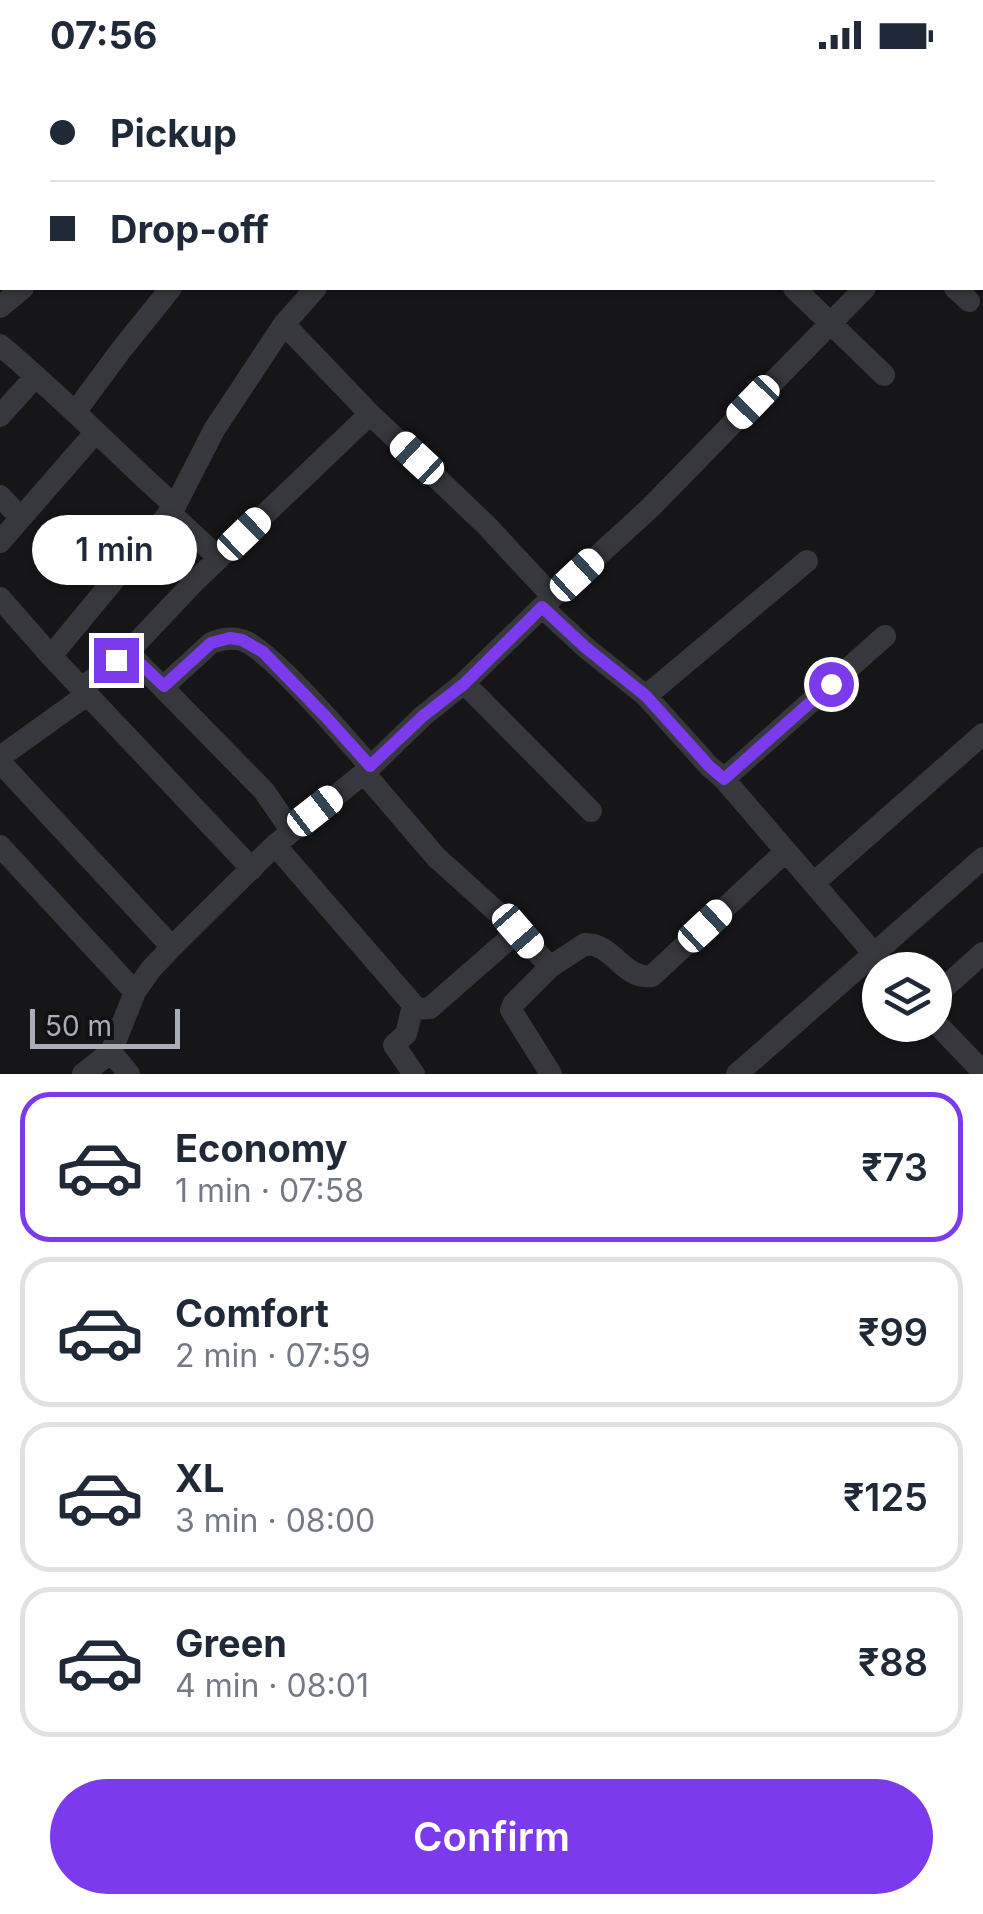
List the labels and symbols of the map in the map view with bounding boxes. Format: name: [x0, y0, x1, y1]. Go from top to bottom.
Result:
car: [721, 370, 785, 434]
car: [385, 427, 449, 489]
car: [212, 502, 276, 566]
callout: 1 min: [34, 515, 198, 585]
car: [545, 544, 609, 606]
route end: [94, 638, 139, 683]
route start: [809, 662, 854, 707]
car: [282, 781, 348, 841]
car: [673, 895, 737, 957]
car: [487, 899, 549, 963]
scale bar: [30, 1004, 180, 1048]

